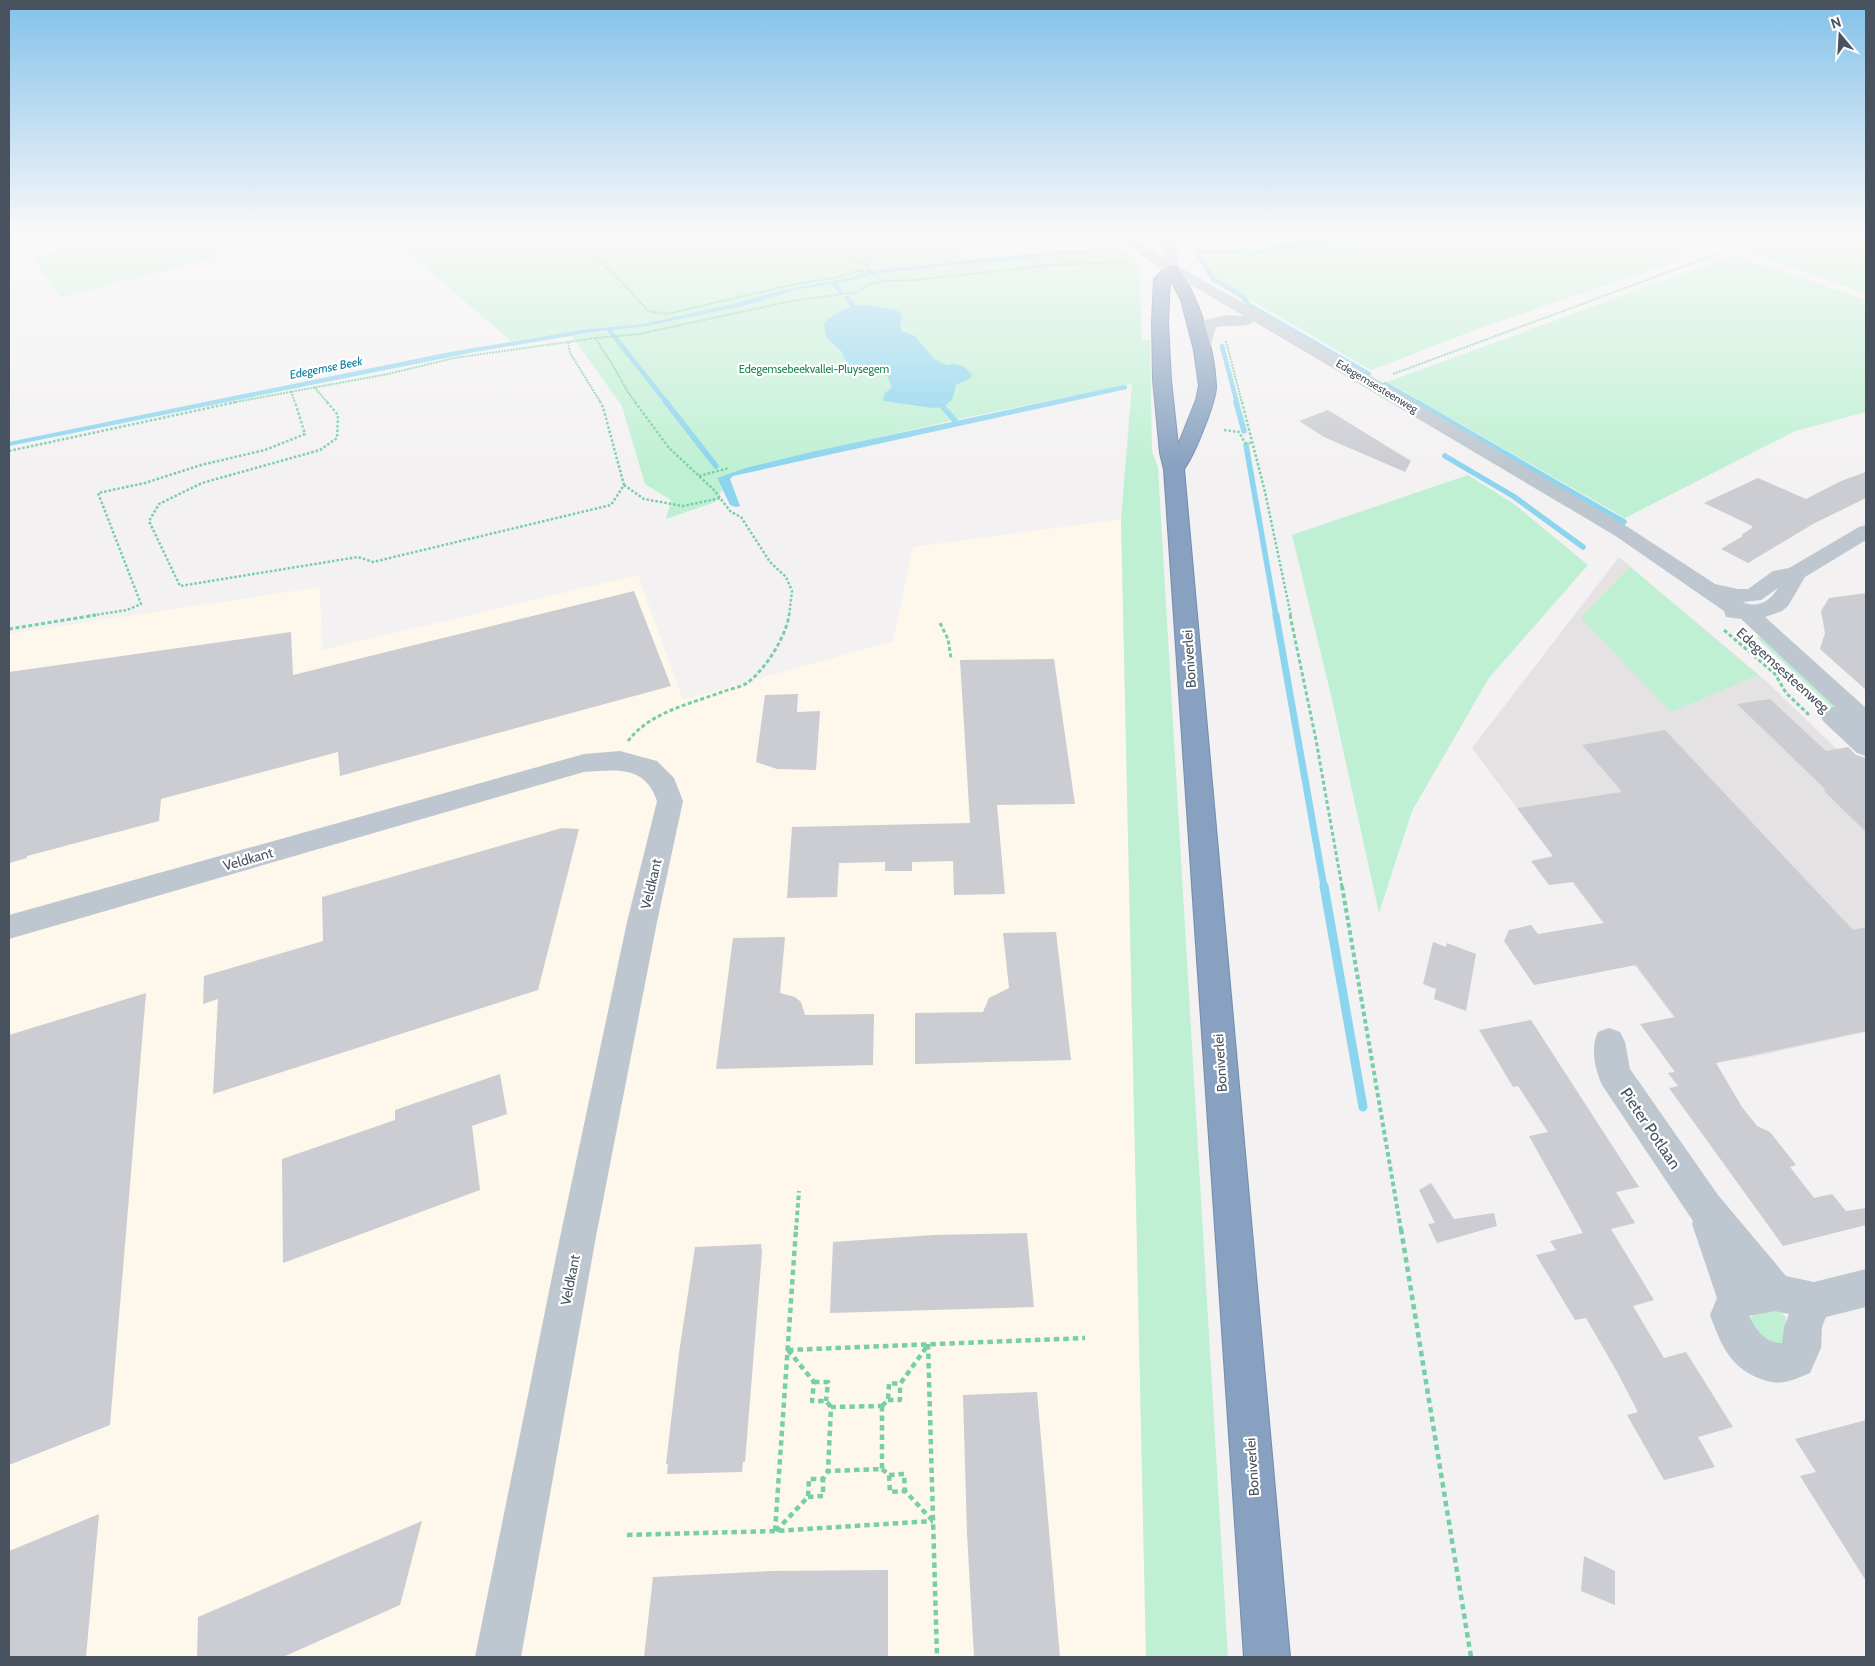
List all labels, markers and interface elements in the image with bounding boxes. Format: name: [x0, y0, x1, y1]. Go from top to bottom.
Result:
north arrow: [1815, 10, 1865, 60]
text: N: [1828, 13, 1843, 33]
water label: Edegemse Beek: [288, 353, 364, 382]
street label: Edegemsesteenweg: [1333, 356, 1421, 416]
park label: Edegemsebeekvallei-Pluysegem: [739, 362, 890, 376]
street label: Edegemsesteenweg: [1733, 624, 1834, 717]
street label: Boniverlei: [1178, 629, 1200, 689]
street label: Veldkant: [221, 843, 275, 875]
street label: Veldkant: [636, 857, 666, 911]
street label: Boniverlei: [1209, 1033, 1231, 1093]
street label: Pieter Potlaan: [1616, 1084, 1685, 1173]
street label: Veldkant: [556, 1253, 584, 1307]
street label: Boniverlei: [1241, 1437, 1263, 1497]

